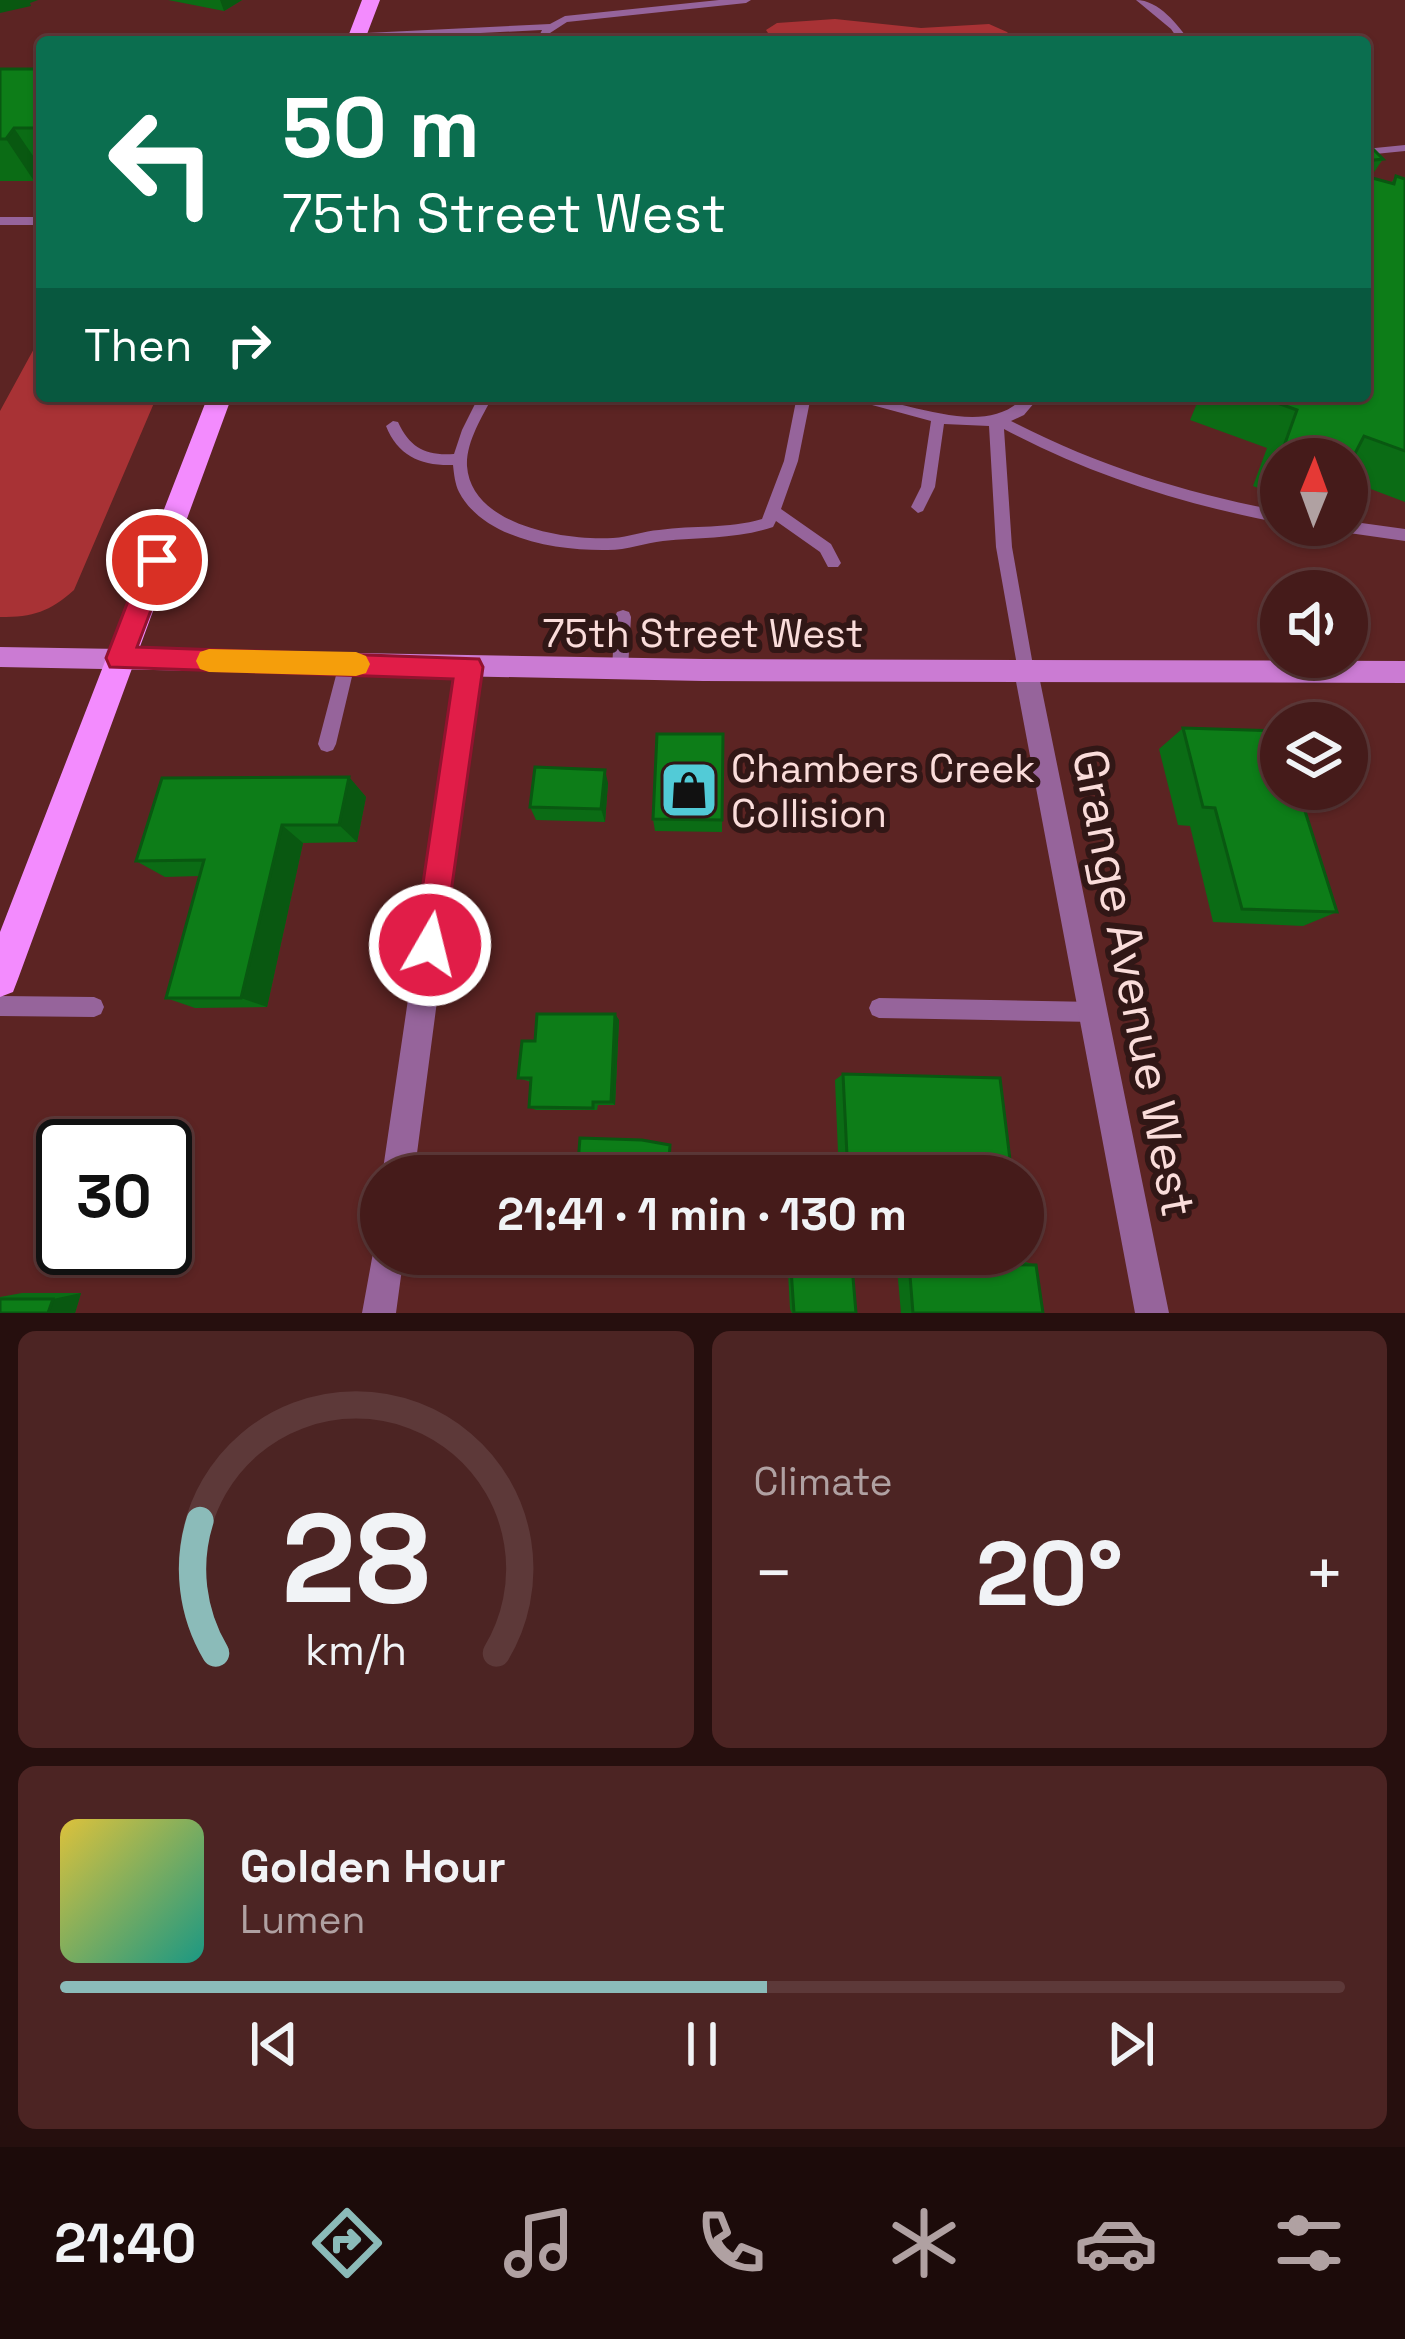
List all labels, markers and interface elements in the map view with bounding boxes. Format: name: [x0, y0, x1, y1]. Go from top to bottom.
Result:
text: 50 m: [282, 74, 480, 182]
icon: left: [84, 84, 240, 240]
text: 75th Street West: [282, 179, 726, 248]
icon: right: [216, 312, 282, 378]
text: Then: [84, 317, 192, 374]
north arrow: [1260, 438, 1368, 546]
map controls: [1260, 438, 1368, 810]
pin: [106, 509, 208, 611]
icon: arrive: [124, 527, 190, 593]
button: sound: [1260, 570, 1368, 678]
street label: 75th Street West: [543, 609, 863, 658]
button: layers: [1260, 702, 1368, 810]
place label: Chambers Creek Collision: [731, 744, 1035, 838]
street label: Grange Avenue West: [1059, 744, 1209, 1222]
shop icon: Chambers Creek Collision: [658, 759, 720, 821]
position arrow: [367, 882, 493, 1008]
speed limit sign: 30: [36, 1119, 192, 1275]
text: 21:41 · 1 min · 130 m: [497, 1186, 907, 1243]
text: Climate: [754, 1457, 893, 1506]
text: 28: [281, 1479, 430, 1638]
text: 20°: [976, 1516, 1123, 1631]
text: −: [754, 1531, 794, 1615]
text: +: [1304, 1531, 1345, 1615]
text: km/h: [305, 1622, 407, 1677]
text: Golden Hour: [240, 1838, 506, 1895]
text: Lumen: [240, 1895, 366, 1944]
icon: previous: [241, 2011, 307, 2077]
icon: pause: [669, 2011, 735, 2077]
icon: next: [1098, 2011, 1164, 2077]
icon: directions: [305, 2201, 389, 2285]
icon: music: [497, 2201, 581, 2285]
icon: phone: [689, 2201, 773, 2285]
icon: climate: [882, 2201, 966, 2285]
icon: car: [1074, 2201, 1158, 2285]
icon: filters: [1267, 2201, 1351, 2285]
text: 21:40: [54, 2209, 196, 2278]

